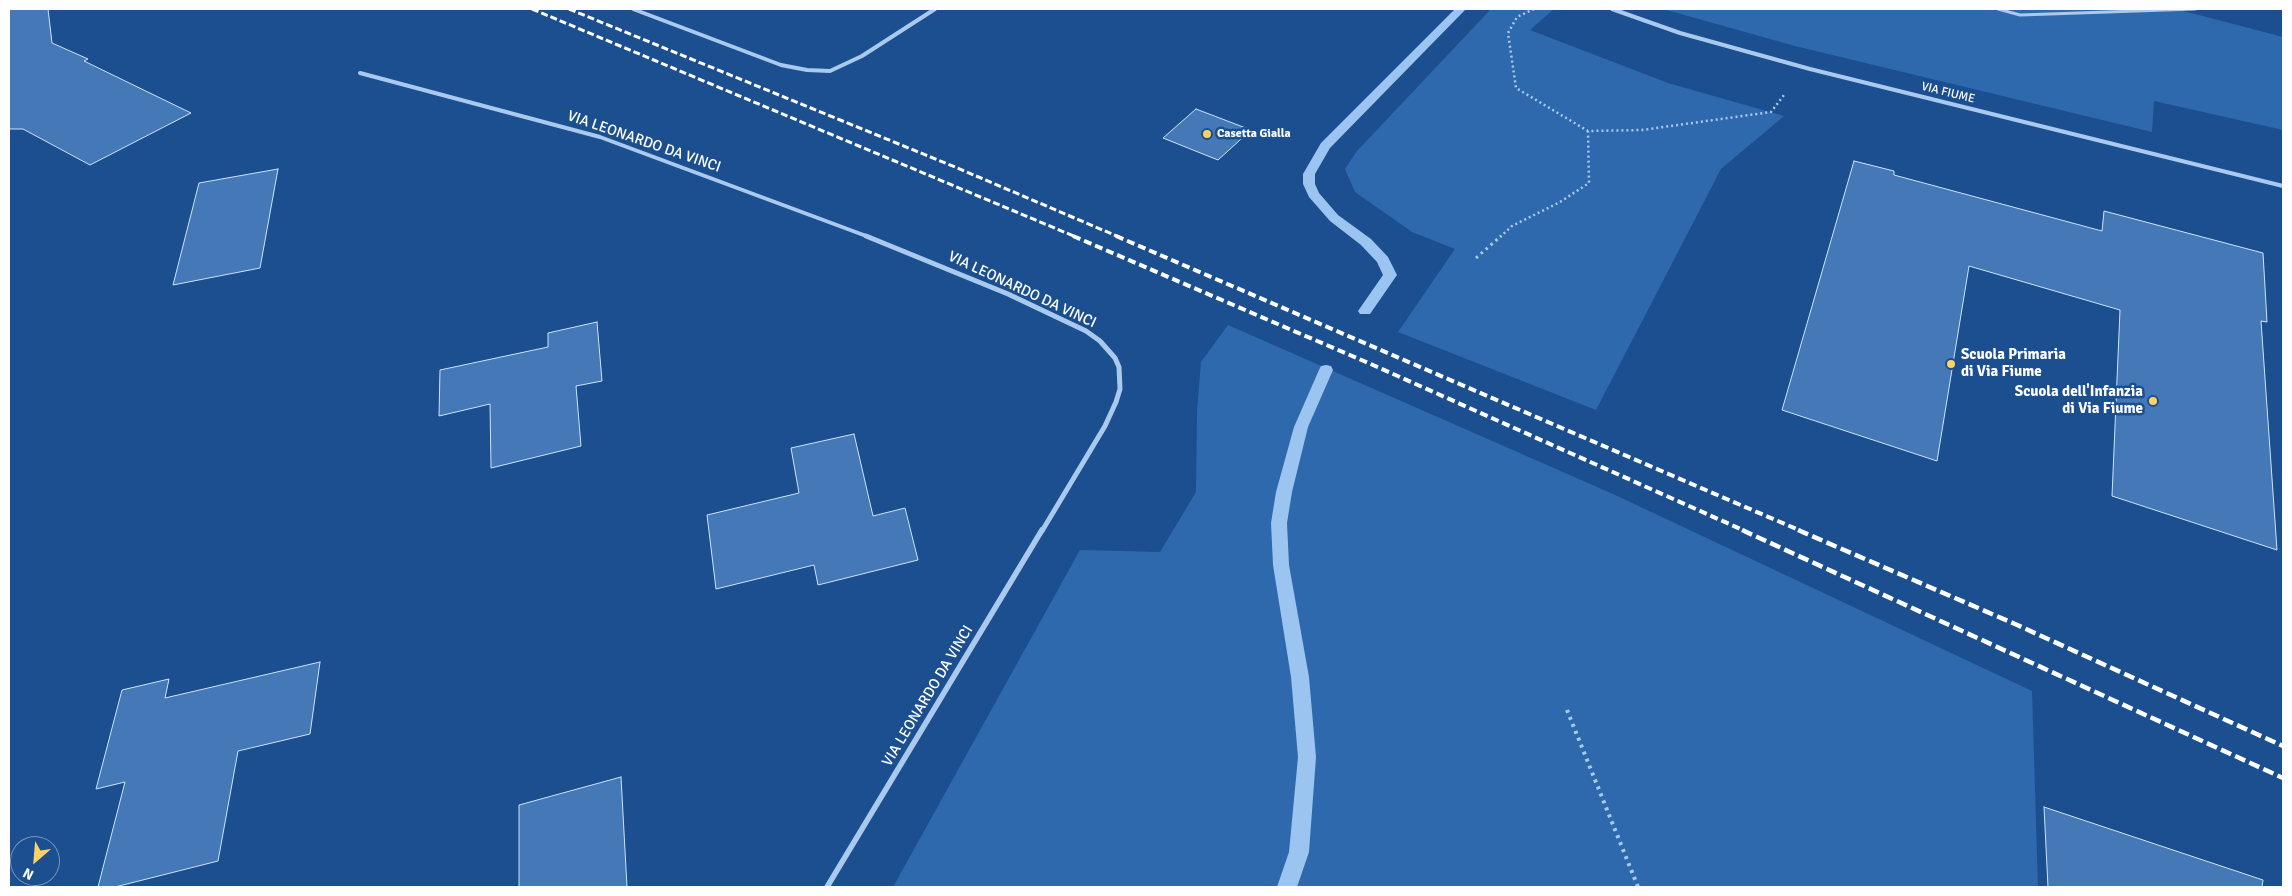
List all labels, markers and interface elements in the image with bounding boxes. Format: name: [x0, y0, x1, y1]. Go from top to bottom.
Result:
street label: VIA FIUME: [1920, 79, 1976, 107]
street label: VIA LEONARDO DA VINCI: [565, 107, 723, 177]
place label: Casetta Gialla: [1217, 127, 1291, 141]
marker: Casetta Gialla: [1201, 128, 1213, 140]
street label: VIA LEONARDO DA VINCI: [945, 248, 1099, 332]
place label: Scuola Primaria di Via Fiume: [1961, 346, 2066, 381]
marker: Scuola Primaria di Via Fiume: [1945, 358, 1957, 370]
place label: Scuola dell'Infanzia di Via Fiume: [2015, 383, 2143, 418]
marker: Scuola dell'Infanzia di Via Fiume: [2147, 395, 2159, 407]
street label: VIA LEONARDO DA VINCI: [879, 622, 977, 770]
north arrow: [10, 836, 60, 886]
text: N: [20, 864, 37, 884]

